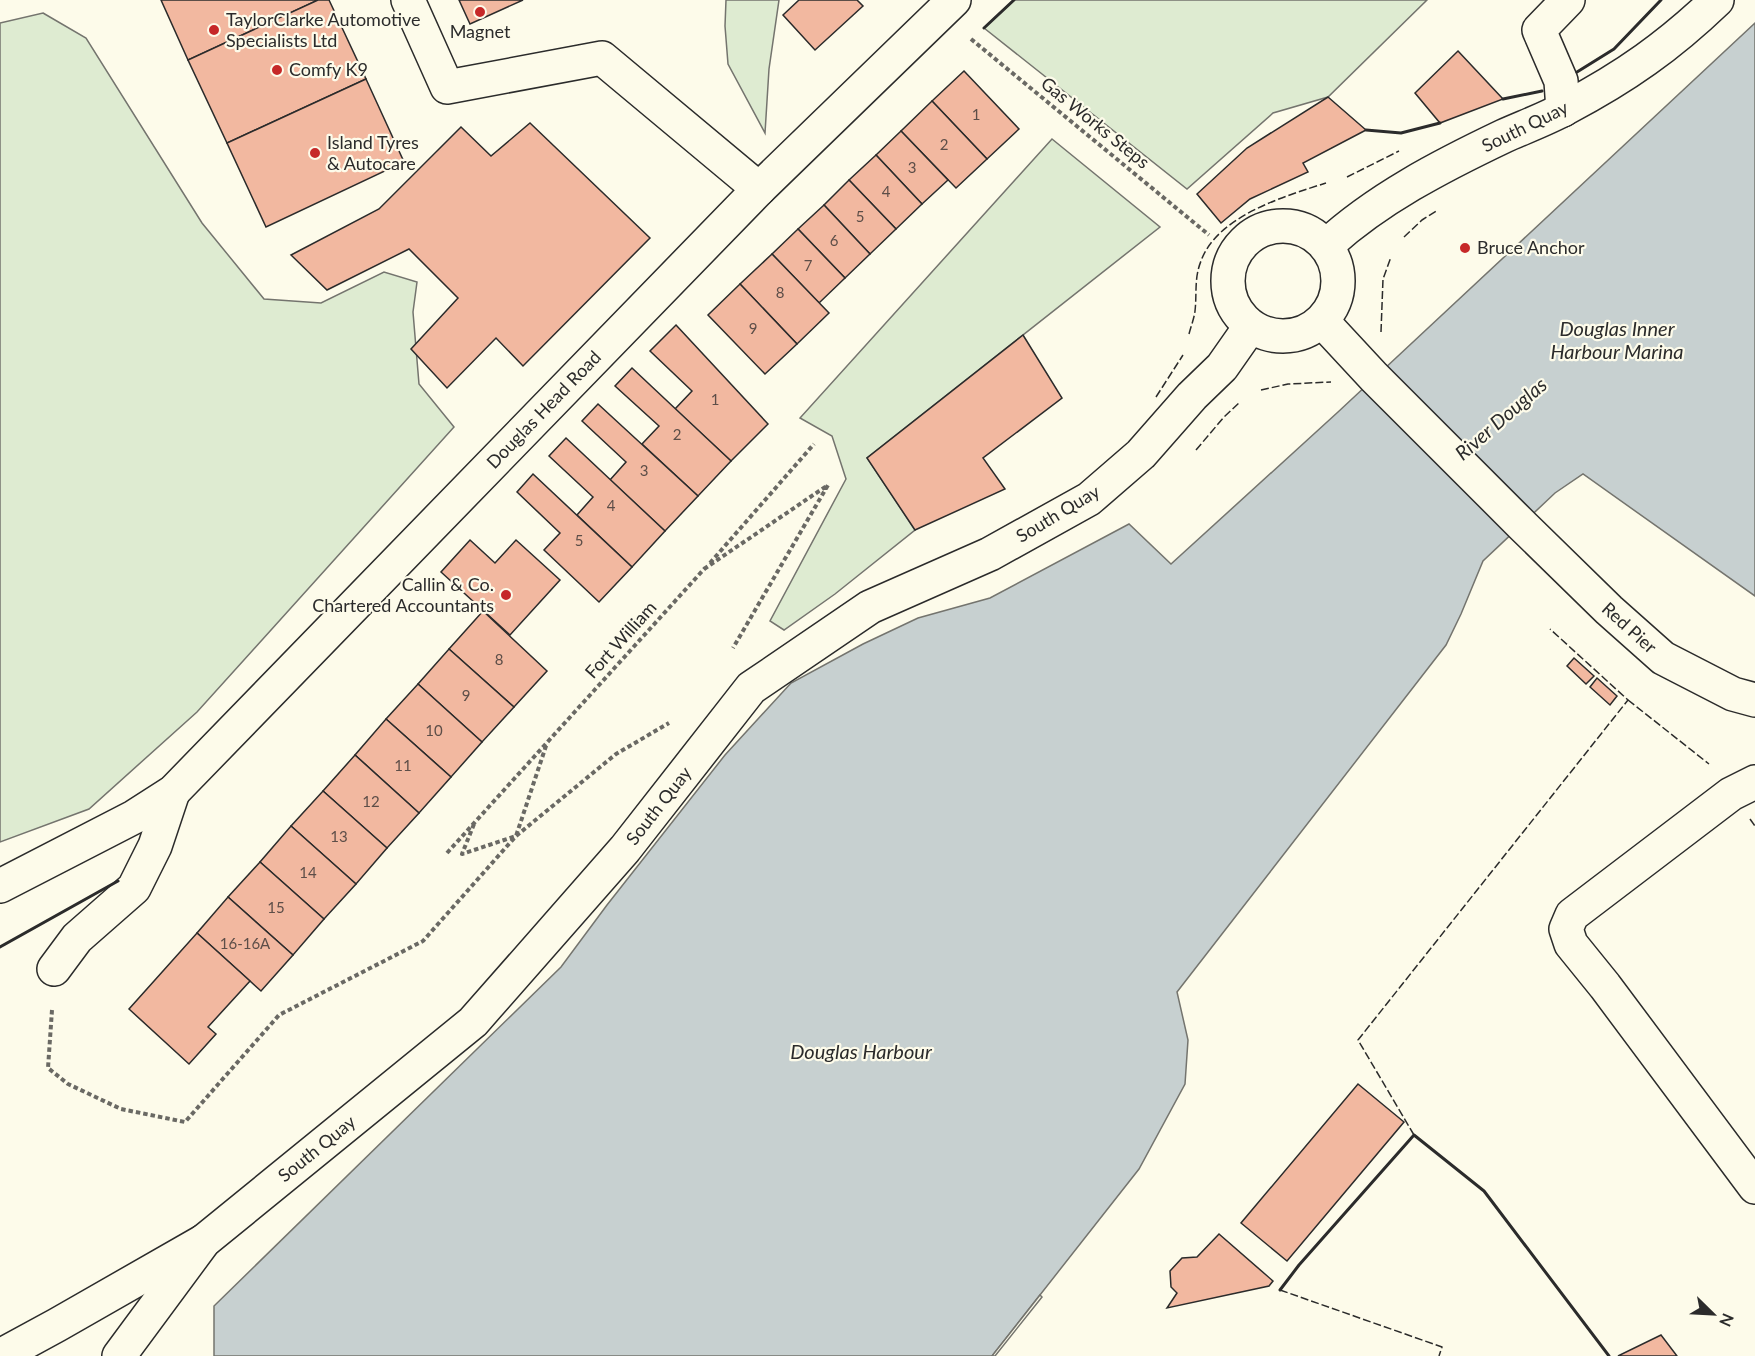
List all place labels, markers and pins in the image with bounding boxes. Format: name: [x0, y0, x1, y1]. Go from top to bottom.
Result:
marker: Magnet: [473, 5, 487, 19]
place label: TaylorClarke Automotive Specialists Ltd: [226, 8, 421, 51]
place label: Magnet: [450, 20, 511, 42]
marker: TaylorClarke Automotive Specialists Ltd: [207, 23, 221, 37]
place label: Comfy K9: [289, 58, 368, 80]
marker: Comfy K9: [270, 63, 284, 77]
place label: Island Tyres & Autocare: [327, 131, 419, 174]
marker: Island Tyres & Autocare: [308, 146, 322, 160]
place label: Bruce Anchor: [1477, 236, 1585, 258]
marker: Bruce Anchor: [1458, 241, 1472, 255]
place label: Callin & Co. Chartered Accountants: [312, 573, 494, 616]
marker: Callin & Co. Chartered Accountants: [499, 588, 513, 602]

